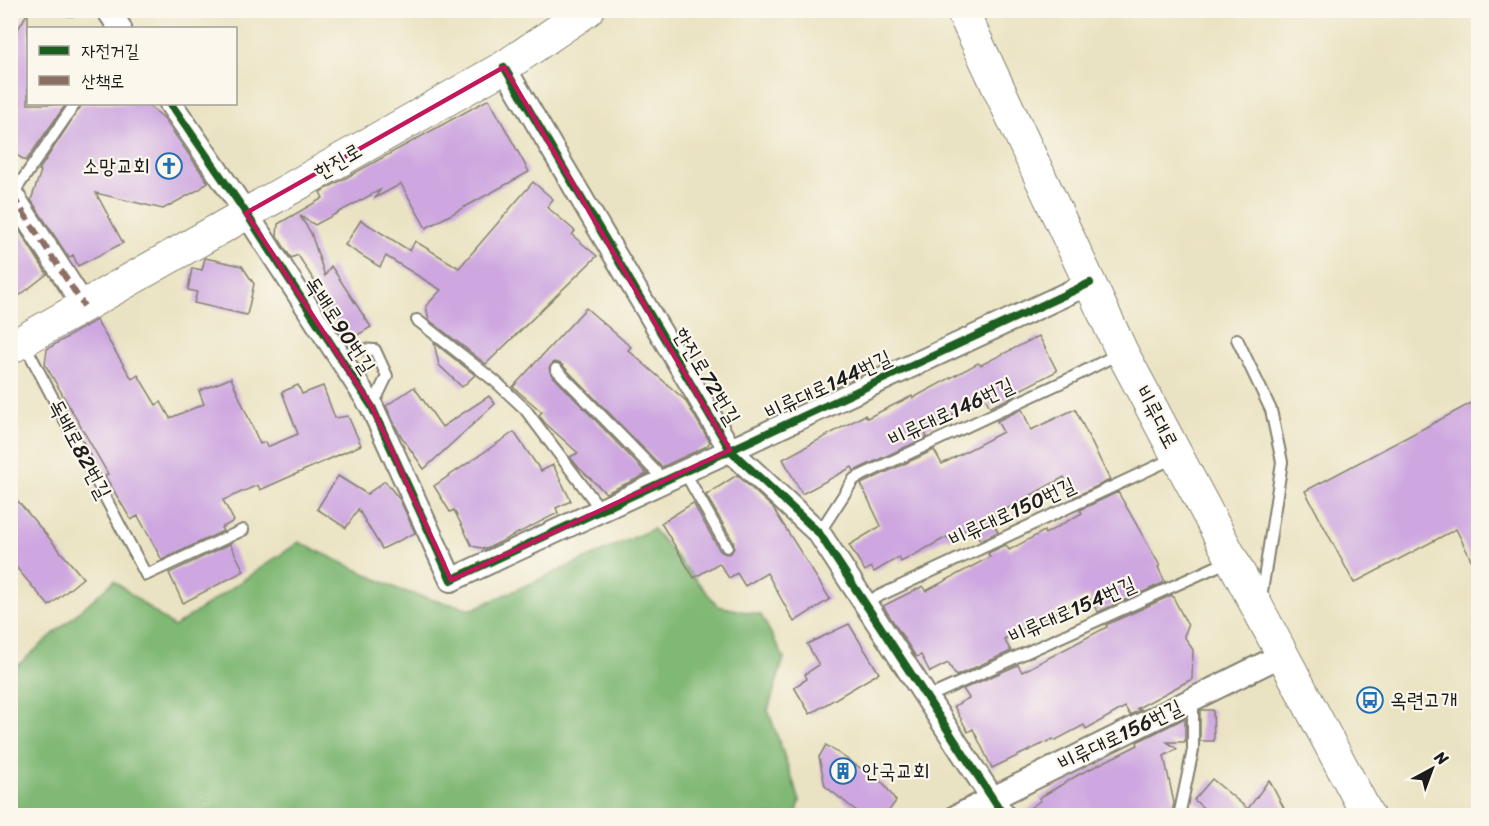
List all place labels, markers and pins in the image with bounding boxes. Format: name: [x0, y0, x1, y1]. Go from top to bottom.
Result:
place label: 소망교회: [82, 147, 150, 185]
church icon: 소망교회: [154, 151, 184, 181]
place label: 옥련고개: [1390, 681, 1458, 719]
bus stop icon: 옥련고개: [1355, 685, 1385, 715]
place label: 안국교회: [862, 752, 930, 790]
building icon: 안국교회: [828, 756, 858, 786]

